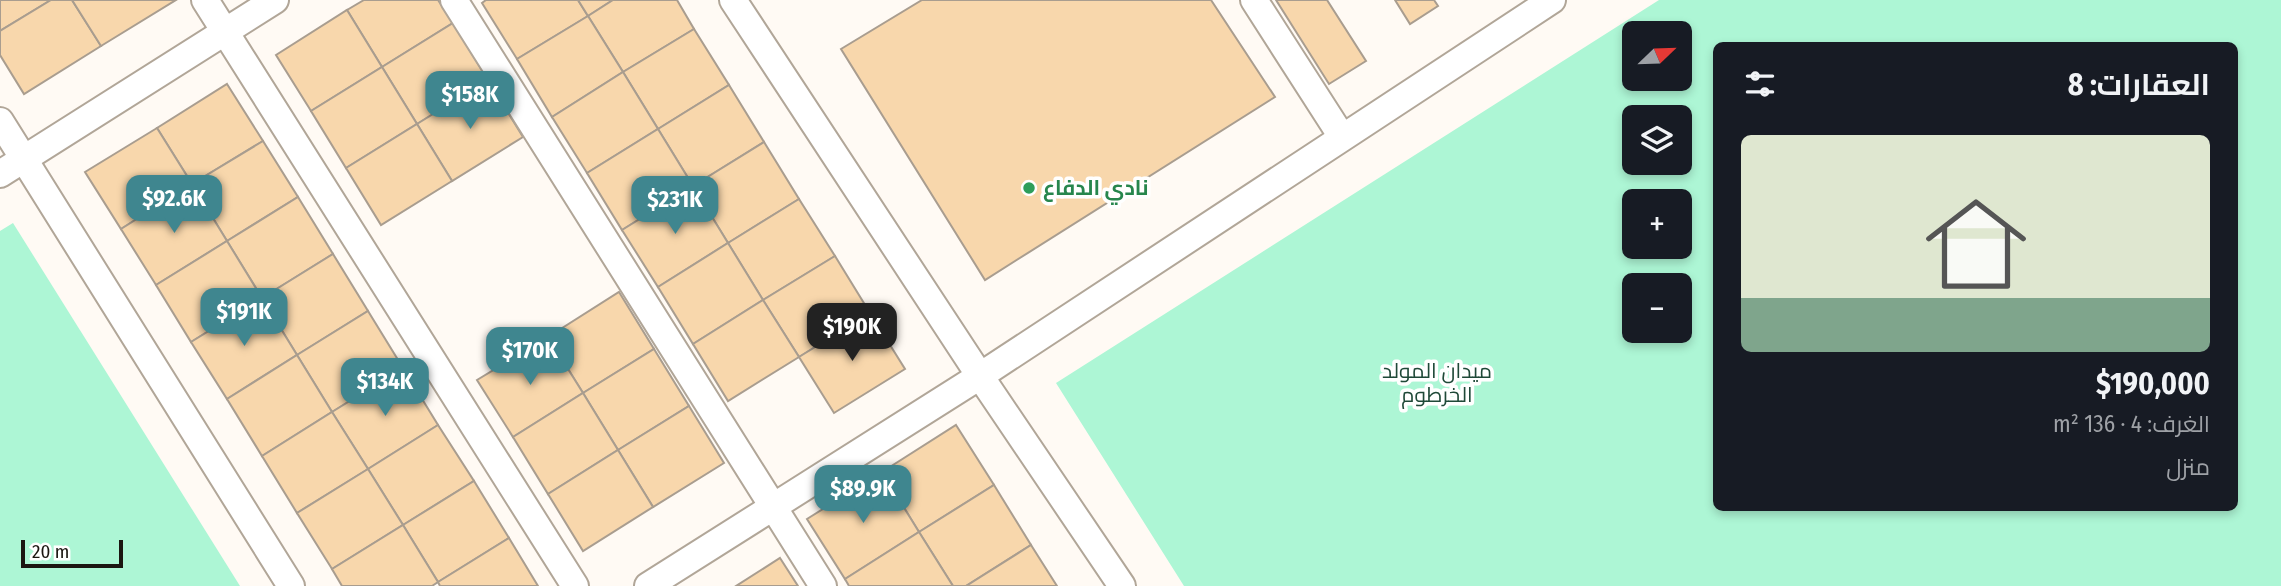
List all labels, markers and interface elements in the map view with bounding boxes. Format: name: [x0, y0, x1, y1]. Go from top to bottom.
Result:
north arrow: [1622, 21, 1692, 91]
map controls: [1622, 21, 1692, 343]
icon: filters: [1741, 65, 1779, 103]
text: العقارات: 8: [2068, 67, 2210, 103]
pin: $158K: [421, 72, 519, 131]
text: $158K: [441, 80, 499, 108]
button: layers: [1622, 105, 1692, 175]
place label: نادي الدفاع: [1043, 175, 1148, 205]
pin: $92.6K: [117, 176, 231, 235]
pin: $231K: [626, 176, 724, 236]
marker: نادي الدفاع: [1021, 180, 1037, 196]
icon: home: [1913, 181, 2039, 307]
text: $92.6K: [142, 184, 206, 212]
text: $231K: [647, 185, 703, 213]
button: +: [1622, 189, 1692, 259]
button: −: [1622, 273, 1692, 343]
pin: $191K: [195, 288, 293, 348]
text: $191K: [217, 297, 272, 325]
pin: $190K: [803, 304, 901, 363]
text: $190K: [823, 312, 881, 340]
pin: $170K: [481, 328, 579, 387]
text: $170K: [502, 336, 558, 364]
pin: $134K: [336, 358, 434, 418]
park label: ميدان المولد الخرطوم: [1382, 358, 1492, 409]
text: $190,000: [2096, 366, 2210, 402]
text: $134K: [357, 367, 413, 395]
text: الغرف: 4 · 136 m²: [2053, 410, 2210, 438]
text: منزل: [2166, 453, 2210, 481]
pin: $89.9K: [806, 466, 920, 525]
text: $89.9K: [830, 474, 896, 502]
scale bar: [21, 537, 122, 569]
text: 20 m: [32, 540, 69, 563]

